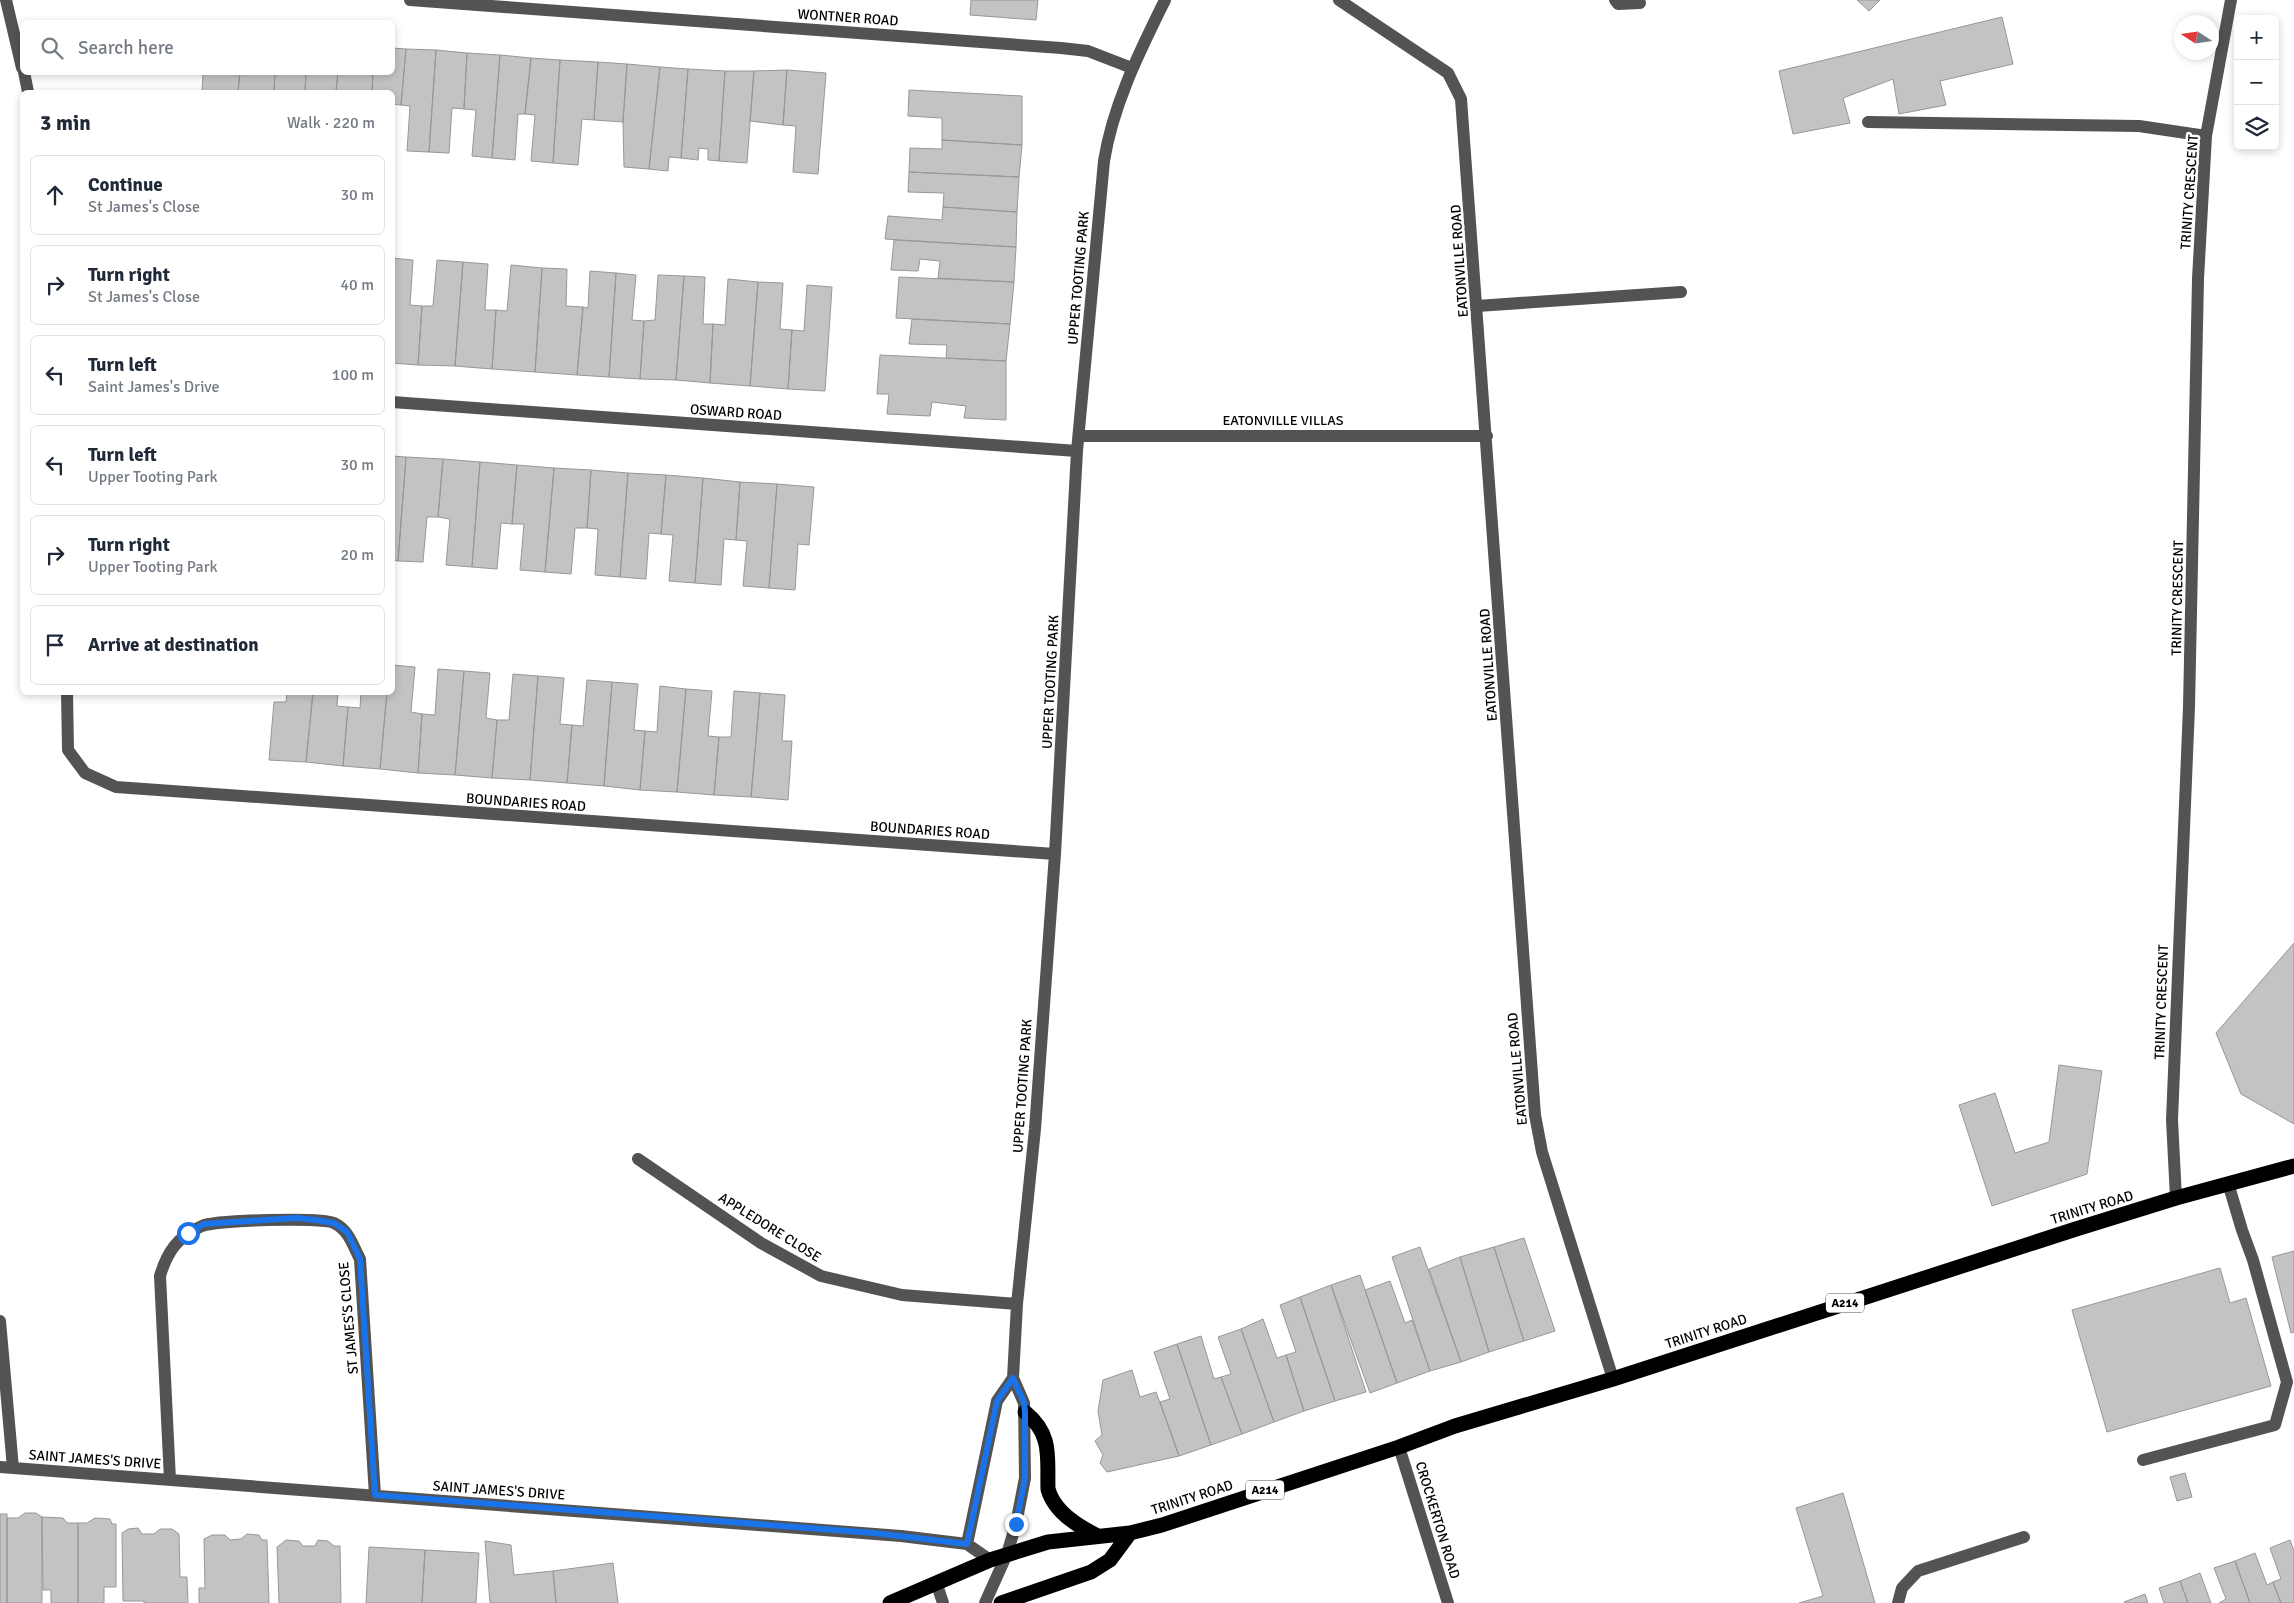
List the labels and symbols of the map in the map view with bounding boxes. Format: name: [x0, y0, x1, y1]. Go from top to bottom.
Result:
street label: WONTNER ROAD: [797, 5, 899, 30]
north arrow: [2174, 15, 2219, 60]
street label: TRINITY CRESCENT: [2177, 134, 2202, 250]
street label: EATONVILLE ROAD: [1447, 204, 1472, 318]
street label: UPPER TOOTING PARK: [1064, 210, 1093, 346]
street label: OSWARD ROAD: [689, 401, 783, 424]
street label: EATONVILLE VILLAS: [1222, 412, 1344, 429]
street label: TRINITY CRESCENT: [2168, 540, 2187, 656]
street label: EATONVILLE ROAD: [1476, 608, 1501, 722]
street label: UPPER TOOTING PARK: [1038, 614, 1063, 749]
street label: BOUNDARIES ROAD: [465, 790, 586, 815]
street label: BOUNDARIES ROAD: [869, 818, 990, 843]
street label: TRINITY CRESCENT: [2151, 944, 2172, 1060]
street label: EATONVILLE ROAD: [1504, 1012, 1531, 1126]
street label: UPPER TOOTING PARK: [1009, 1018, 1036, 1154]
street label: TRINITY ROAD: [2049, 1187, 2135, 1228]
street label: APPLEDORE CLOSE: [715, 1189, 824, 1266]
route start: [177, 1222, 200, 1245]
street label: ST JAMES'S CLOSE: [335, 1261, 362, 1375]
road number: A214: [1826, 1294, 1864, 1312]
street label: TRINITY ROAD: [1663, 1310, 1749, 1353]
street label: SAINT JAMES'S DRIVE: [28, 1446, 162, 1473]
street label: CROCKERTON ROAD: [1412, 1459, 1463, 1581]
street label: TRINITY ROAD: [1149, 1476, 1235, 1519]
street label: SAINT JAMES'S DRIVE: [432, 1477, 566, 1504]
road number: A214: [1246, 1480, 1284, 1500]
route end: [1005, 1513, 1028, 1536]

